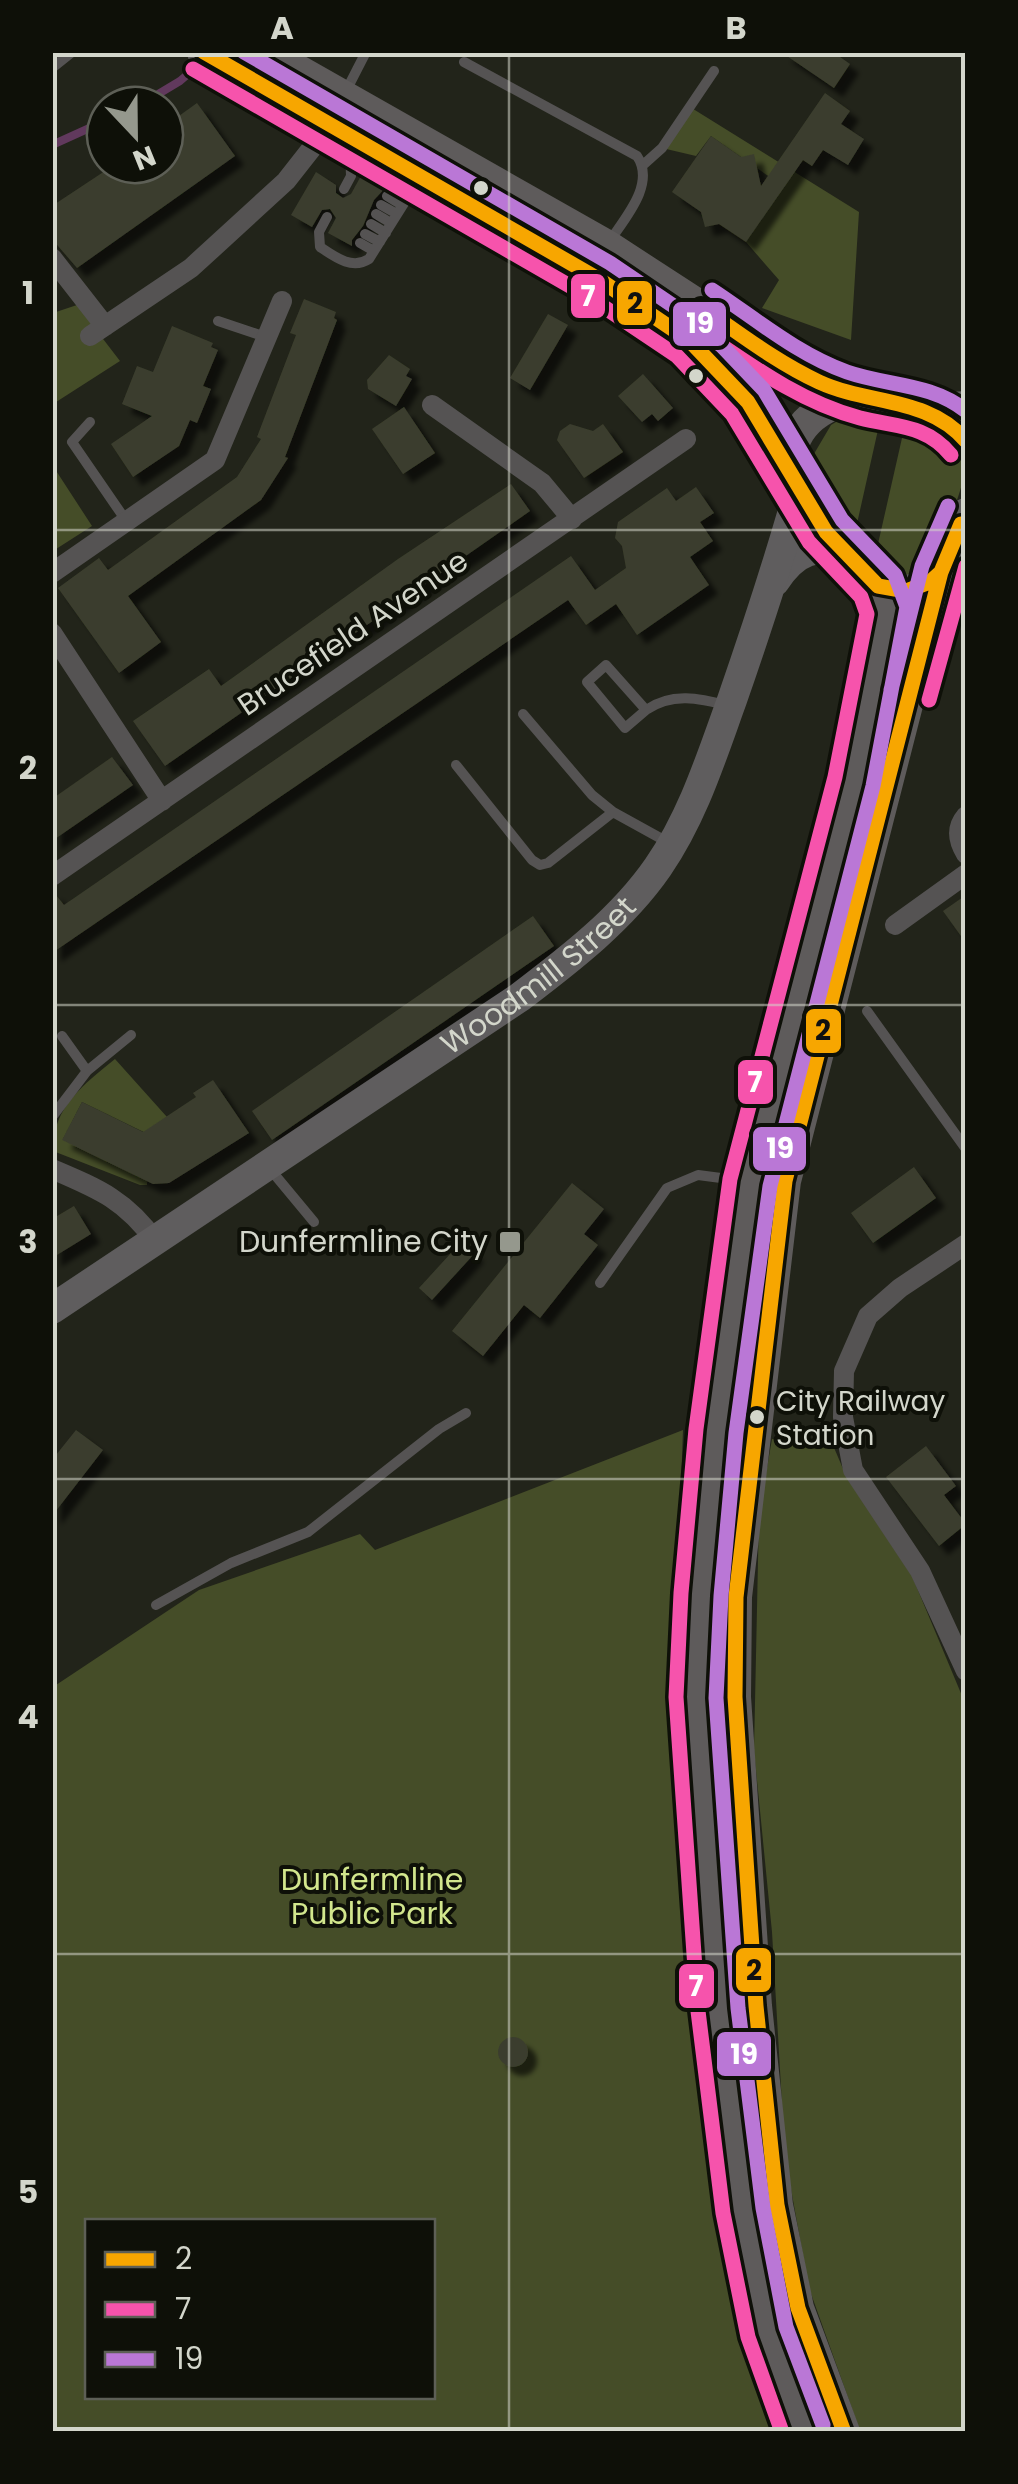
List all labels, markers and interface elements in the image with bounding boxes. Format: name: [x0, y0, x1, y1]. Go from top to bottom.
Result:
text: A: [270, 5, 294, 50]
text: B: [725, 5, 747, 50]
north arrow: [85, 85, 185, 185]
text: N: [127, 136, 161, 180]
unlabelled marker: [471, 178, 491, 198]
text: 1: [22, 270, 34, 315]
line badge: 7: [569, 272, 607, 320]
text: 7: [581, 277, 596, 316]
line badge: 2: [615, 279, 654, 327]
text: 2: [627, 284, 643, 323]
line badge: 19: [671, 300, 728, 348]
text: 19: [686, 304, 714, 343]
unlabelled marker: [686, 366, 706, 386]
street label: Brucefield Avenue: [229, 539, 477, 726]
text: 2: [19, 745, 37, 790]
street label: Woodmill Street: [432, 887, 646, 1065]
line badge: 2: [804, 1007, 843, 1055]
text: 2: [815, 1011, 831, 1050]
line badge: 7: [736, 1058, 775, 1106]
text: 7: [748, 1063, 763, 1102]
line badge: 19: [751, 1125, 808, 1173]
text: 19: [766, 1129, 794, 1168]
text: 3: [18, 1219, 38, 1264]
place label: Dunfermline City: [239, 1220, 488, 1263]
marker: Dunfermline City: [497, 1229, 523, 1255]
place label: City Railway Station: [776, 1382, 946, 1455]
marker: City Railway Station: [747, 1407, 767, 1427]
text: 4: [17, 1694, 39, 1739]
park label: Dunfermline Public Park: [281, 1858, 463, 1935]
line badge: 2: [734, 1946, 773, 1994]
text: 2: [746, 1951, 762, 1990]
line badge: 7: [677, 1962, 716, 2010]
text: 7: [689, 1967, 704, 2006]
line badge: 19: [715, 2030, 773, 2078]
text: 19: [730, 2035, 758, 2074]
text: 5: [18, 2169, 38, 2214]
legend: [85, 2219, 435, 2399]
text: 2: [175, 2237, 192, 2280]
text: 7: [175, 2287, 191, 2330]
text: 19: [175, 2337, 204, 2380]

